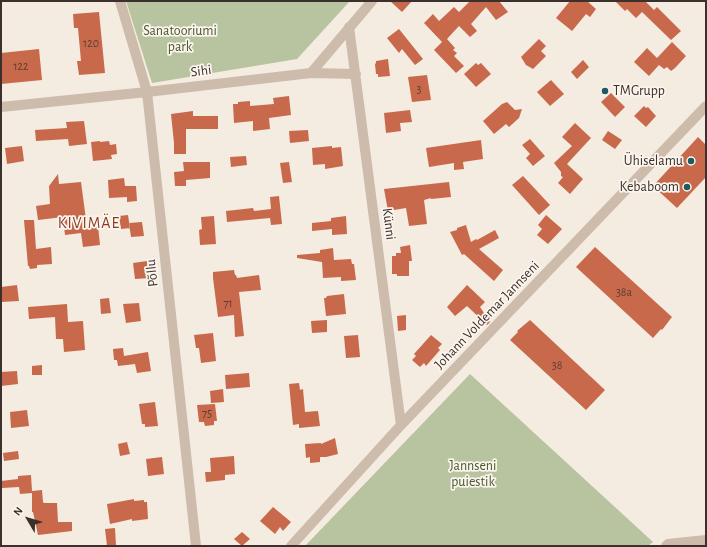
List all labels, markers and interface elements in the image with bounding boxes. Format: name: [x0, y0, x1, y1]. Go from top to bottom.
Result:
park label: Sanatooriumi park: [143, 23, 217, 56]
house number: 120: [83, 36, 99, 50]
house number: 122: [13, 59, 29, 73]
street label: Sihi: [190, 61, 212, 81]
house number: 3: [417, 82, 421, 96]
place label: TMGrupp: [613, 83, 665, 99]
marker: TMGrupp: [600, 86, 610, 96]
place label: Ühiselamu: [624, 153, 683, 169]
marker: Ühiselamu: [686, 156, 696, 166]
place label: Kebaboom: [620, 179, 679, 195]
marker: Kebaboom: [682, 182, 692, 192]
street label: Künni: [379, 207, 399, 241]
district label: KIVIMÄE: [58, 213, 120, 233]
street label: Johann Voldemar Jannseni: [431, 257, 543, 373]
street label: Põllu: [142, 258, 162, 288]
house number: 38a: [616, 285, 632, 299]
house number: 71: [223, 296, 233, 310]
house number: 38: [552, 358, 562, 372]
house number: 75: [202, 406, 212, 420]
park label: Jannseni puiestik: [450, 458, 496, 490]
north arrow: [8, 499, 48, 539]
text: N: [11, 505, 25, 518]

